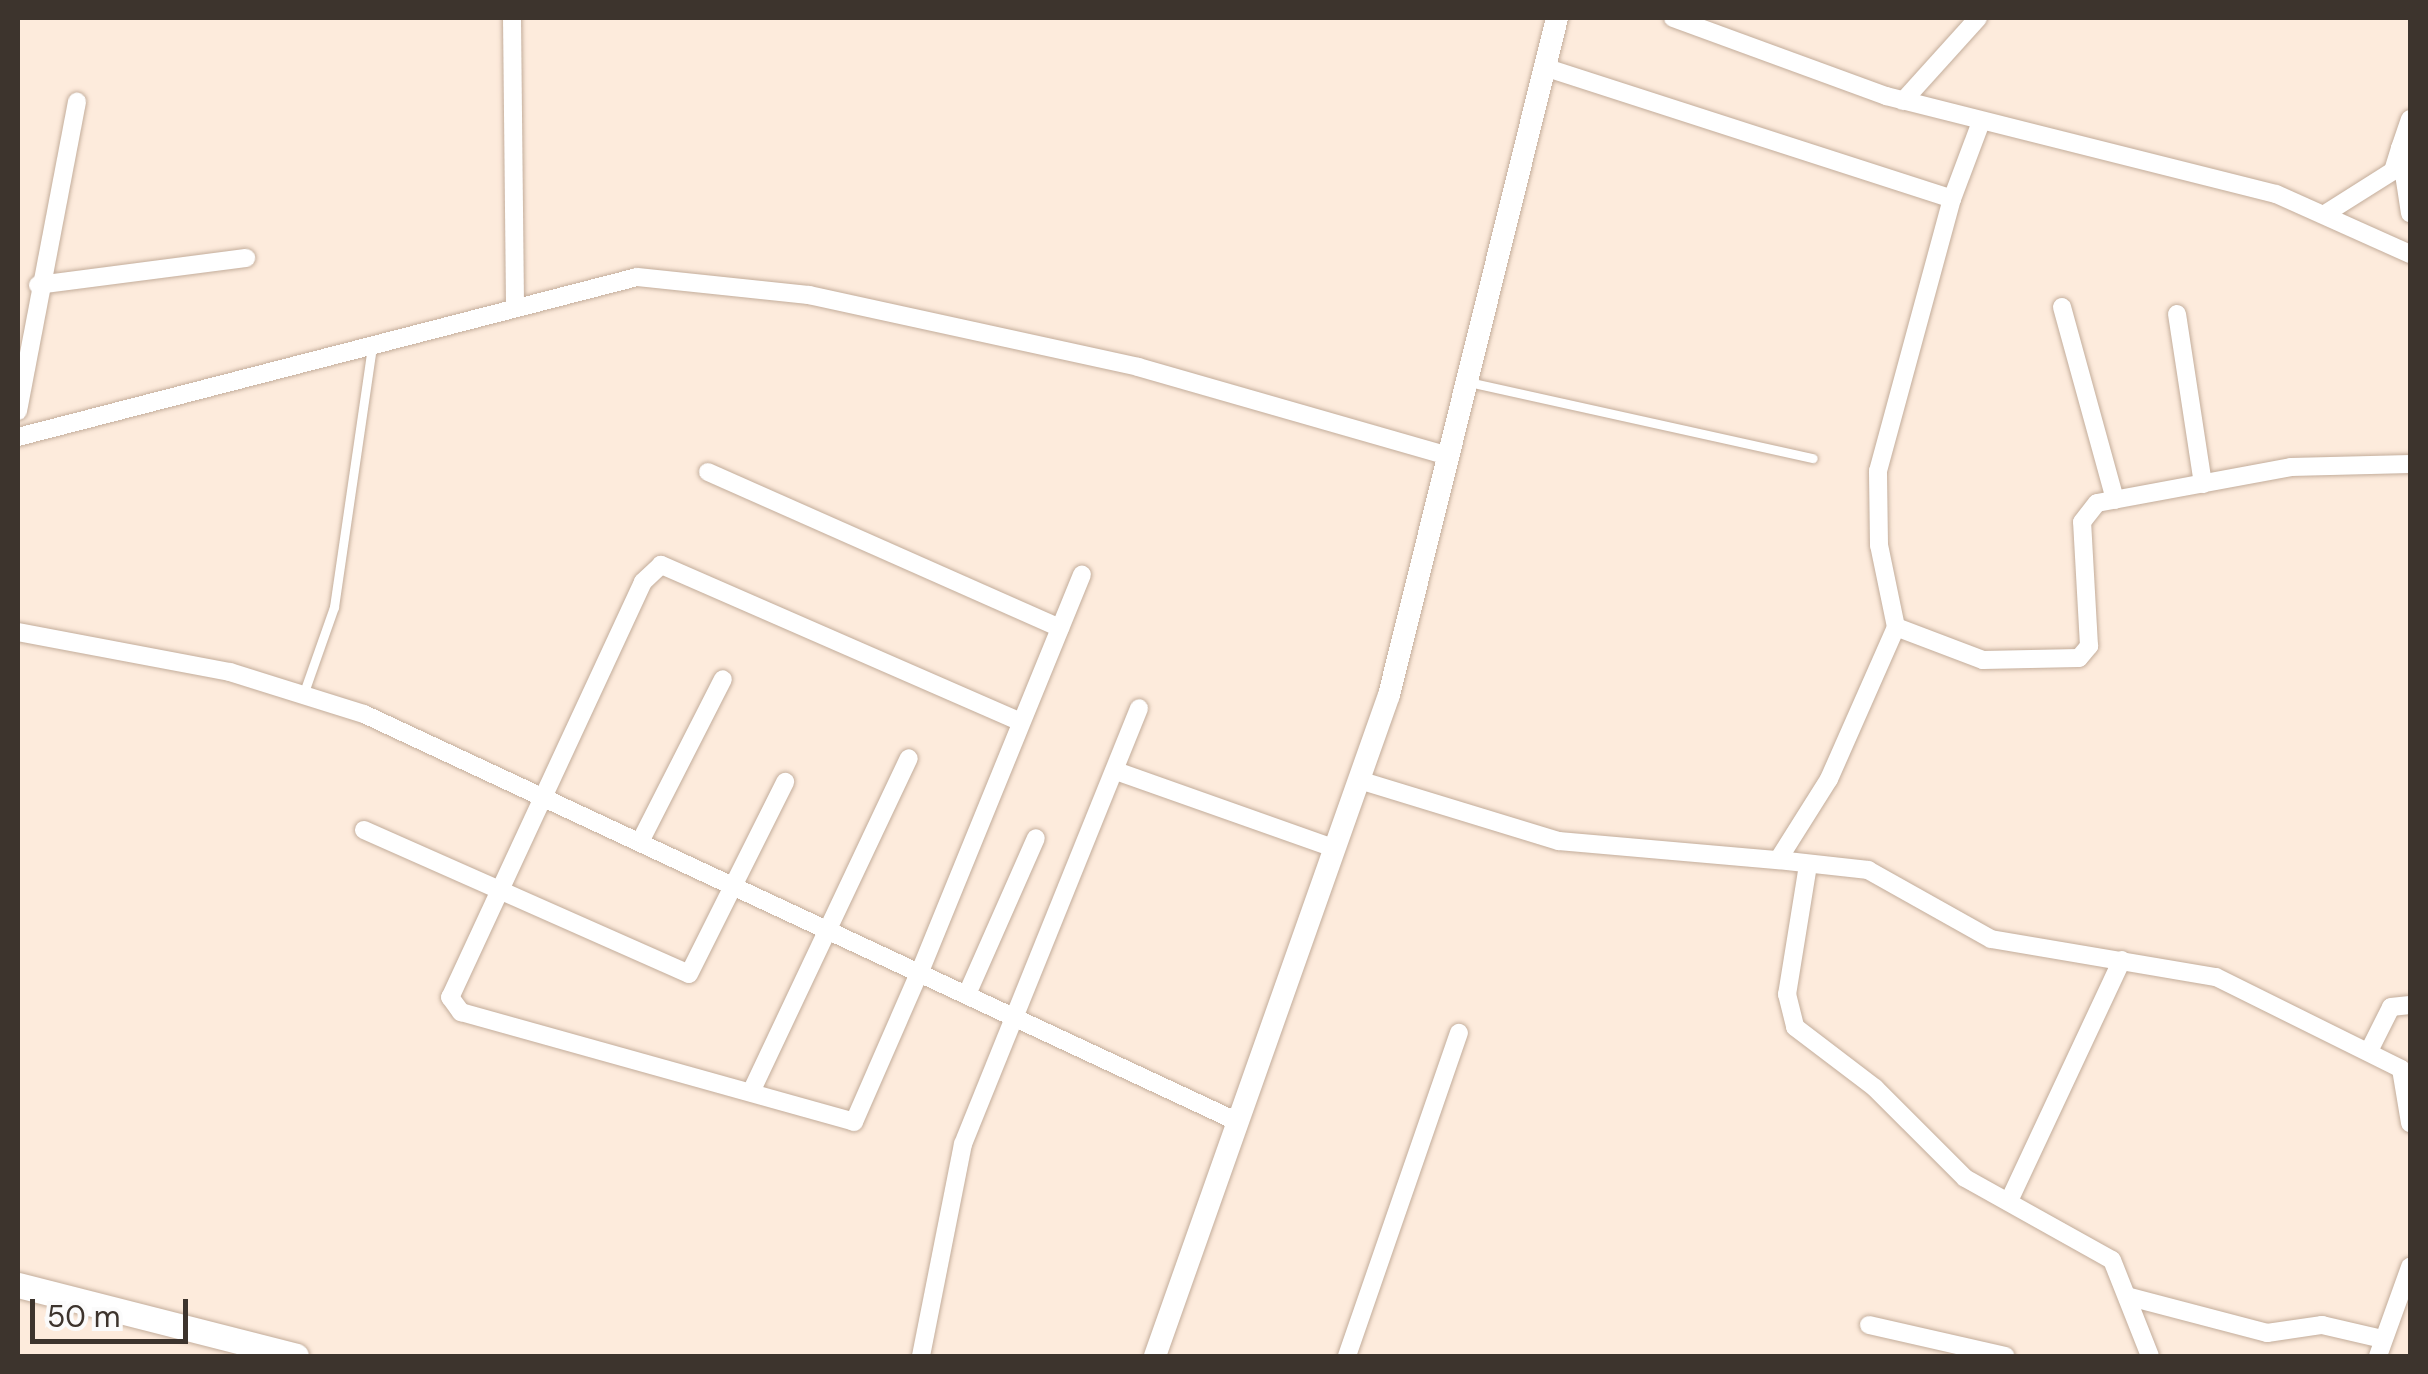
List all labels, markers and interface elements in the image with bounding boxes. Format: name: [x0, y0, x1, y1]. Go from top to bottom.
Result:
scale bar: [35, 1279, 192, 1341]
text: 50 m: [47, 1297, 121, 1336]

